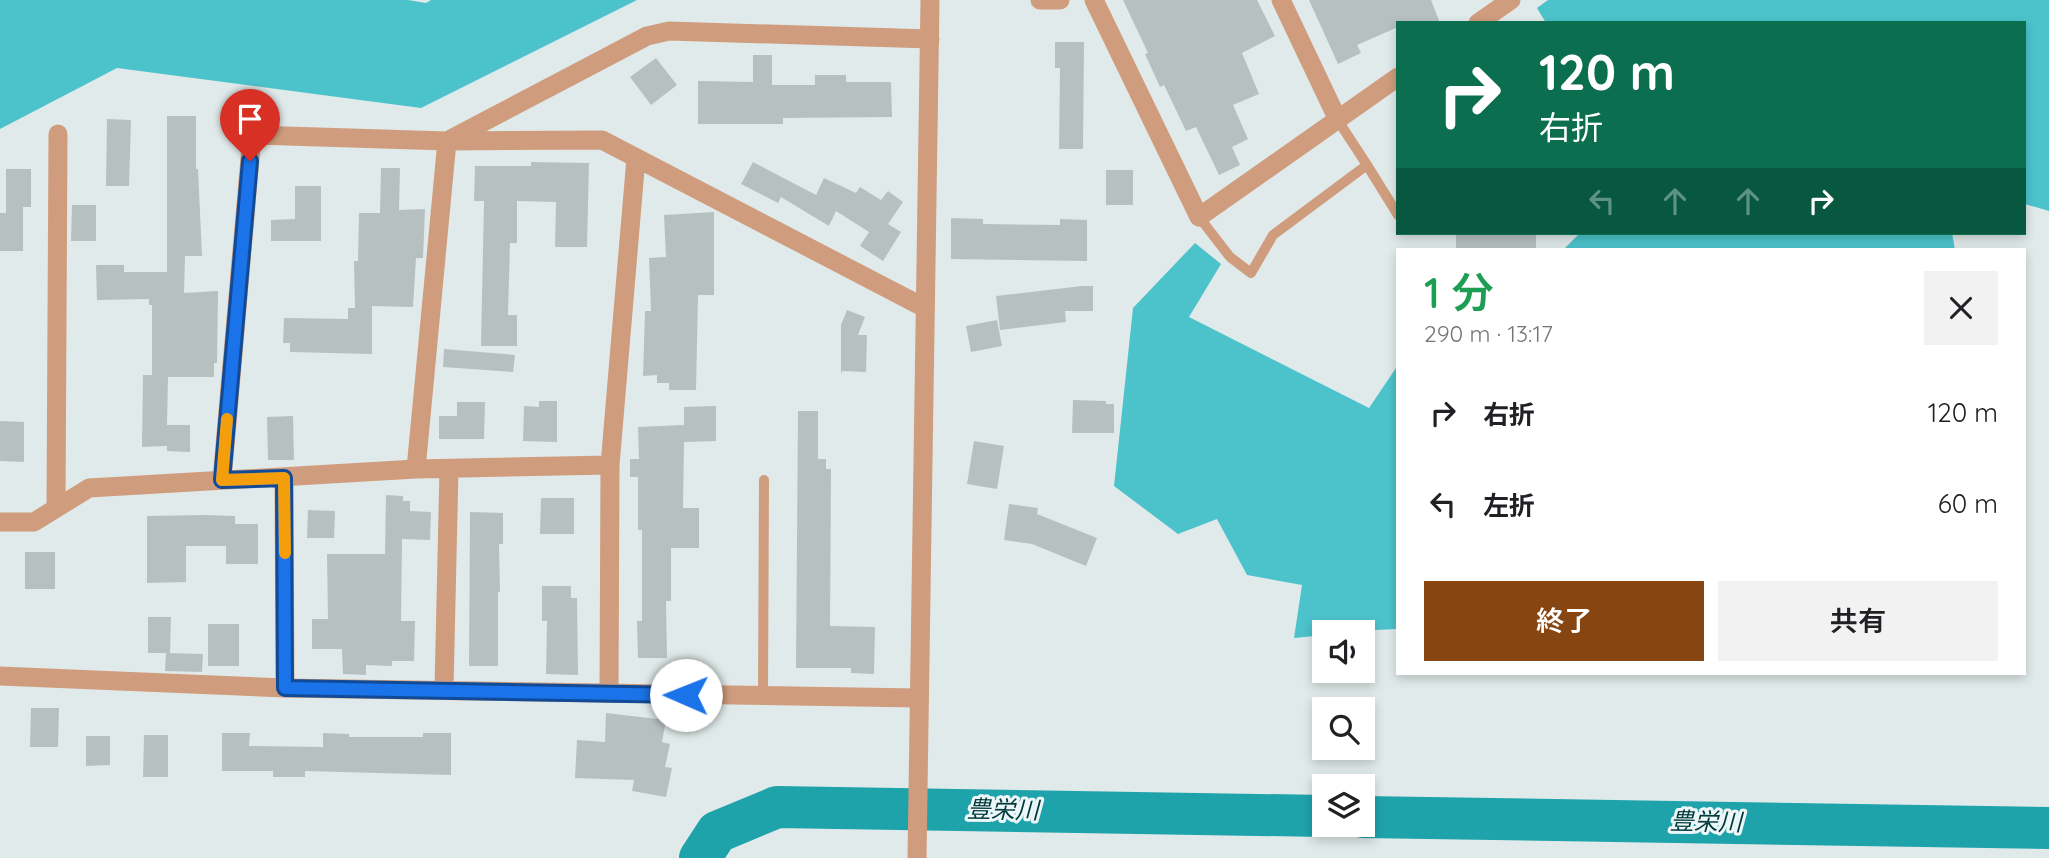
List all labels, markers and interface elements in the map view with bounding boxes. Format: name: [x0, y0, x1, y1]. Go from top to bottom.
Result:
text: 120 m: [1539, 41, 1675, 102]
icon: right: [1424, 49, 1515, 140]
pin: [220, 89, 280, 161]
icon: arrive: [231, 100, 269, 138]
text: 右折: [1539, 107, 1603, 147]
icon: left: [1583, 182, 1621, 220]
icon: ahead: [1656, 182, 1694, 220]
icon: ahead: [1729, 182, 1767, 220]
icon: right: [1802, 182, 1840, 220]
text: 1 分: [1424, 266, 1494, 319]
button: close: [1924, 271, 1998, 345]
text: 290 m · 13:17: [1424, 319, 1553, 348]
icon: right: [1424, 394, 1462, 432]
text: 120 m: [1928, 396, 1998, 429]
text: 右折: [1483, 398, 1535, 431]
icon: left: [1424, 485, 1462, 523]
text: 60 m: [1938, 487, 1998, 520]
text: 左折: [1483, 489, 1535, 522]
button: 終了: [1424, 581, 1704, 661]
button: 共有: [1718, 581, 1998, 661]
map controls: [1312, 620, 1375, 837]
button: sound: [1312, 620, 1375, 683]
position arrow: [649, 658, 723, 732]
button: search: [1312, 697, 1375, 760]
button: layers: [1312, 774, 1375, 837]
water label: 豊栄川: [967, 793, 1042, 825]
water label: 豊栄川: [1670, 805, 1745, 837]

